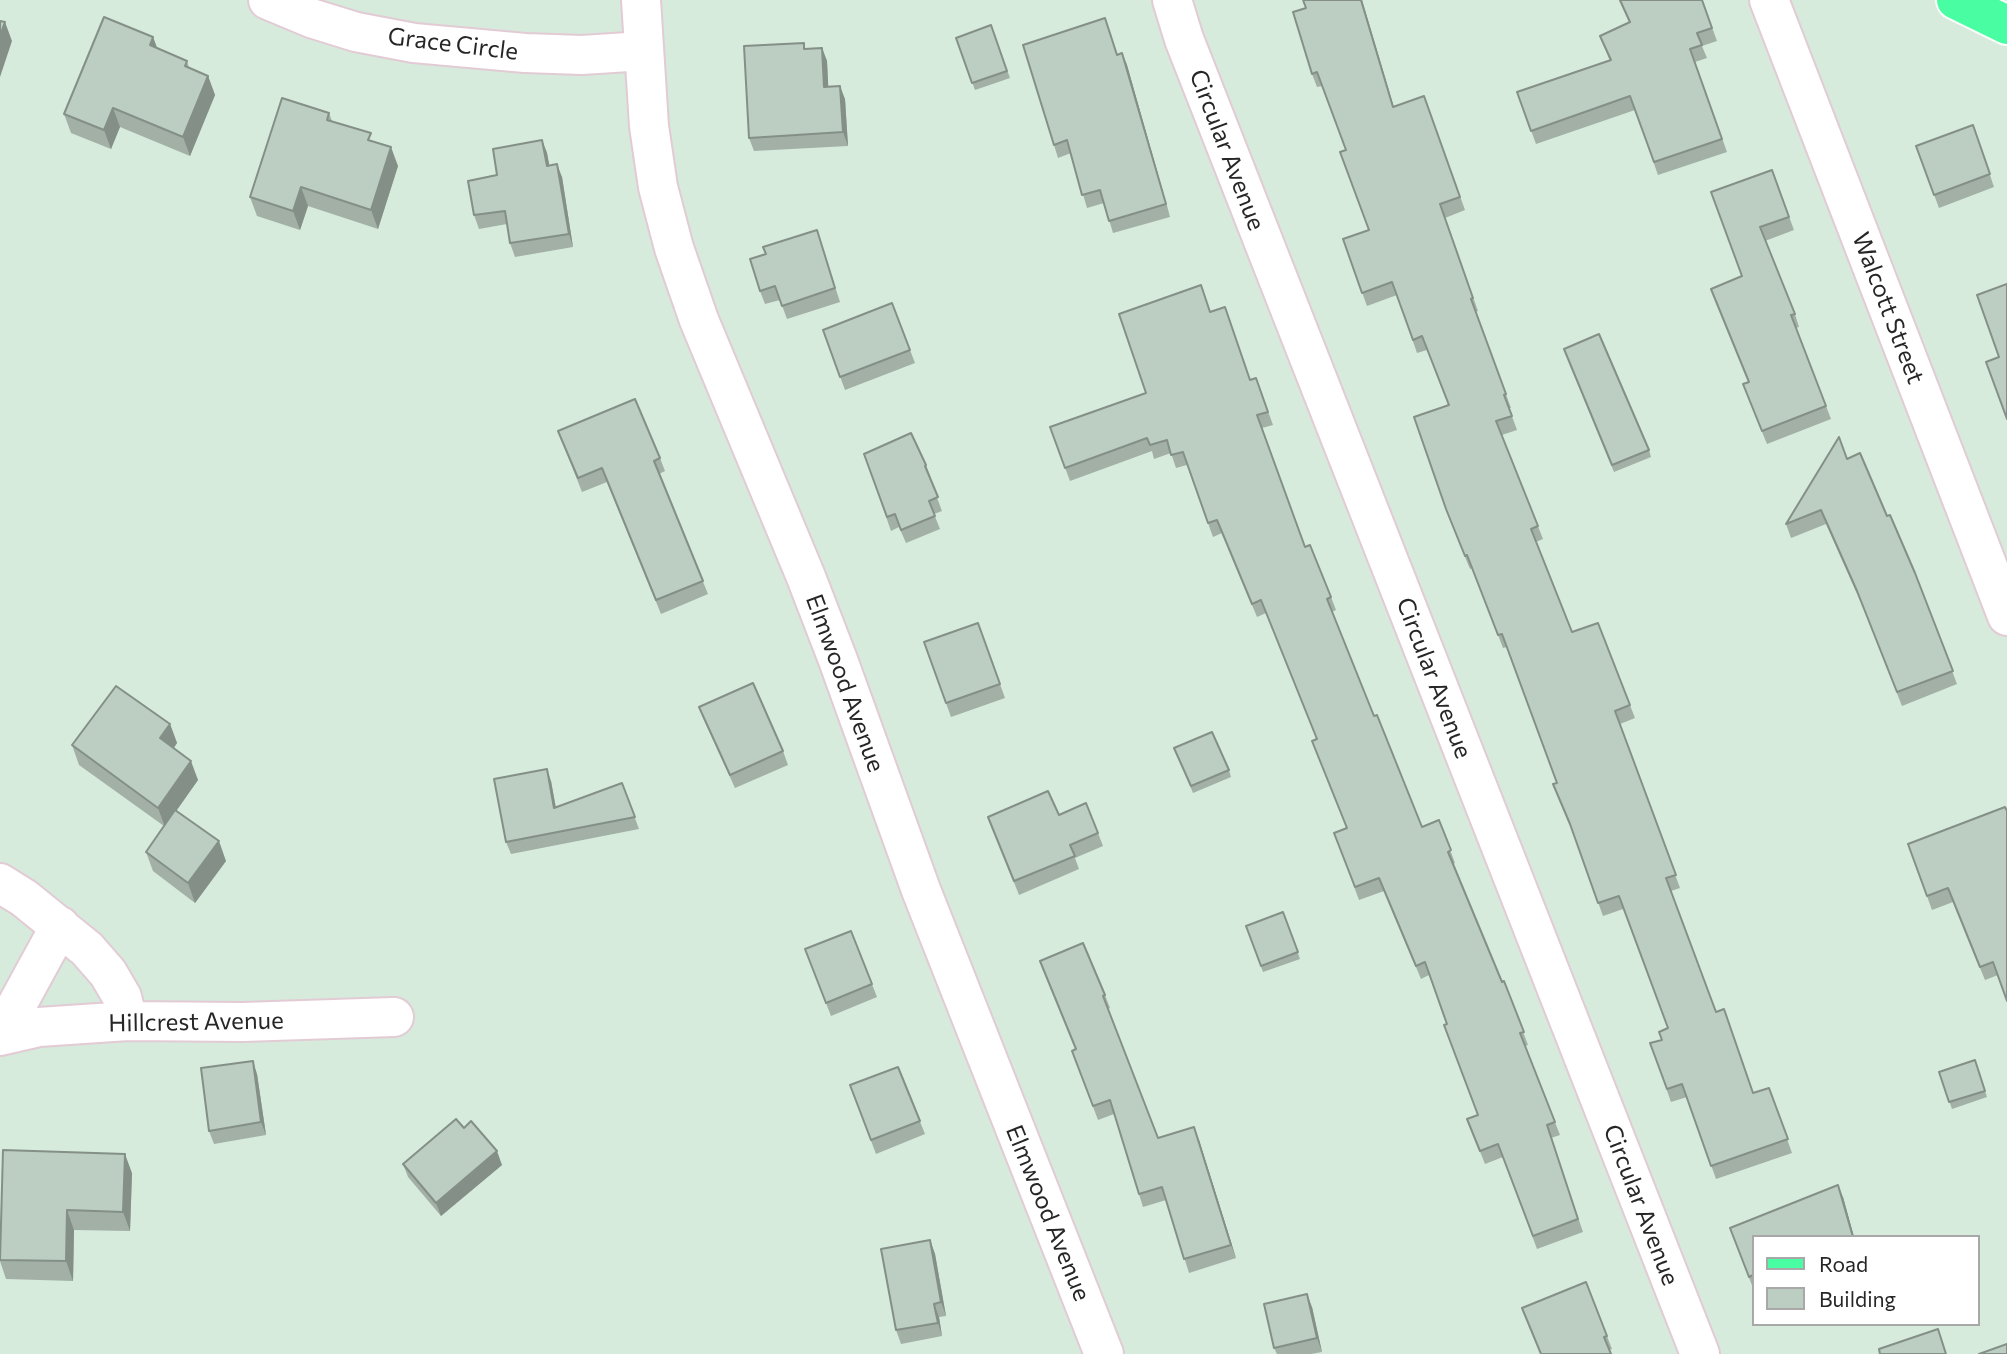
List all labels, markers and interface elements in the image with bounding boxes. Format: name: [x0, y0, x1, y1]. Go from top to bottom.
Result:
street label: Grace Circle: [386, 22, 520, 66]
street label: Circular Avenue: [1183, 66, 1271, 234]
street label: Walcott Street: [1846, 228, 1930, 388]
street label: Elmwood Avenue: [800, 590, 890, 776]
street label: Circular Avenue: [1390, 594, 1478, 762]
street label: Hillcrest Avenue: [108, 1006, 284, 1038]
street label: Elmwood Avenue: [1000, 1121, 1096, 1305]
street label: Circular Avenue: [1597, 1121, 1685, 1289]
legend: [1752, 1235, 1979, 1326]
text: Road: [1819, 1251, 1868, 1276]
text: Building: [1819, 1286, 1896, 1311]

